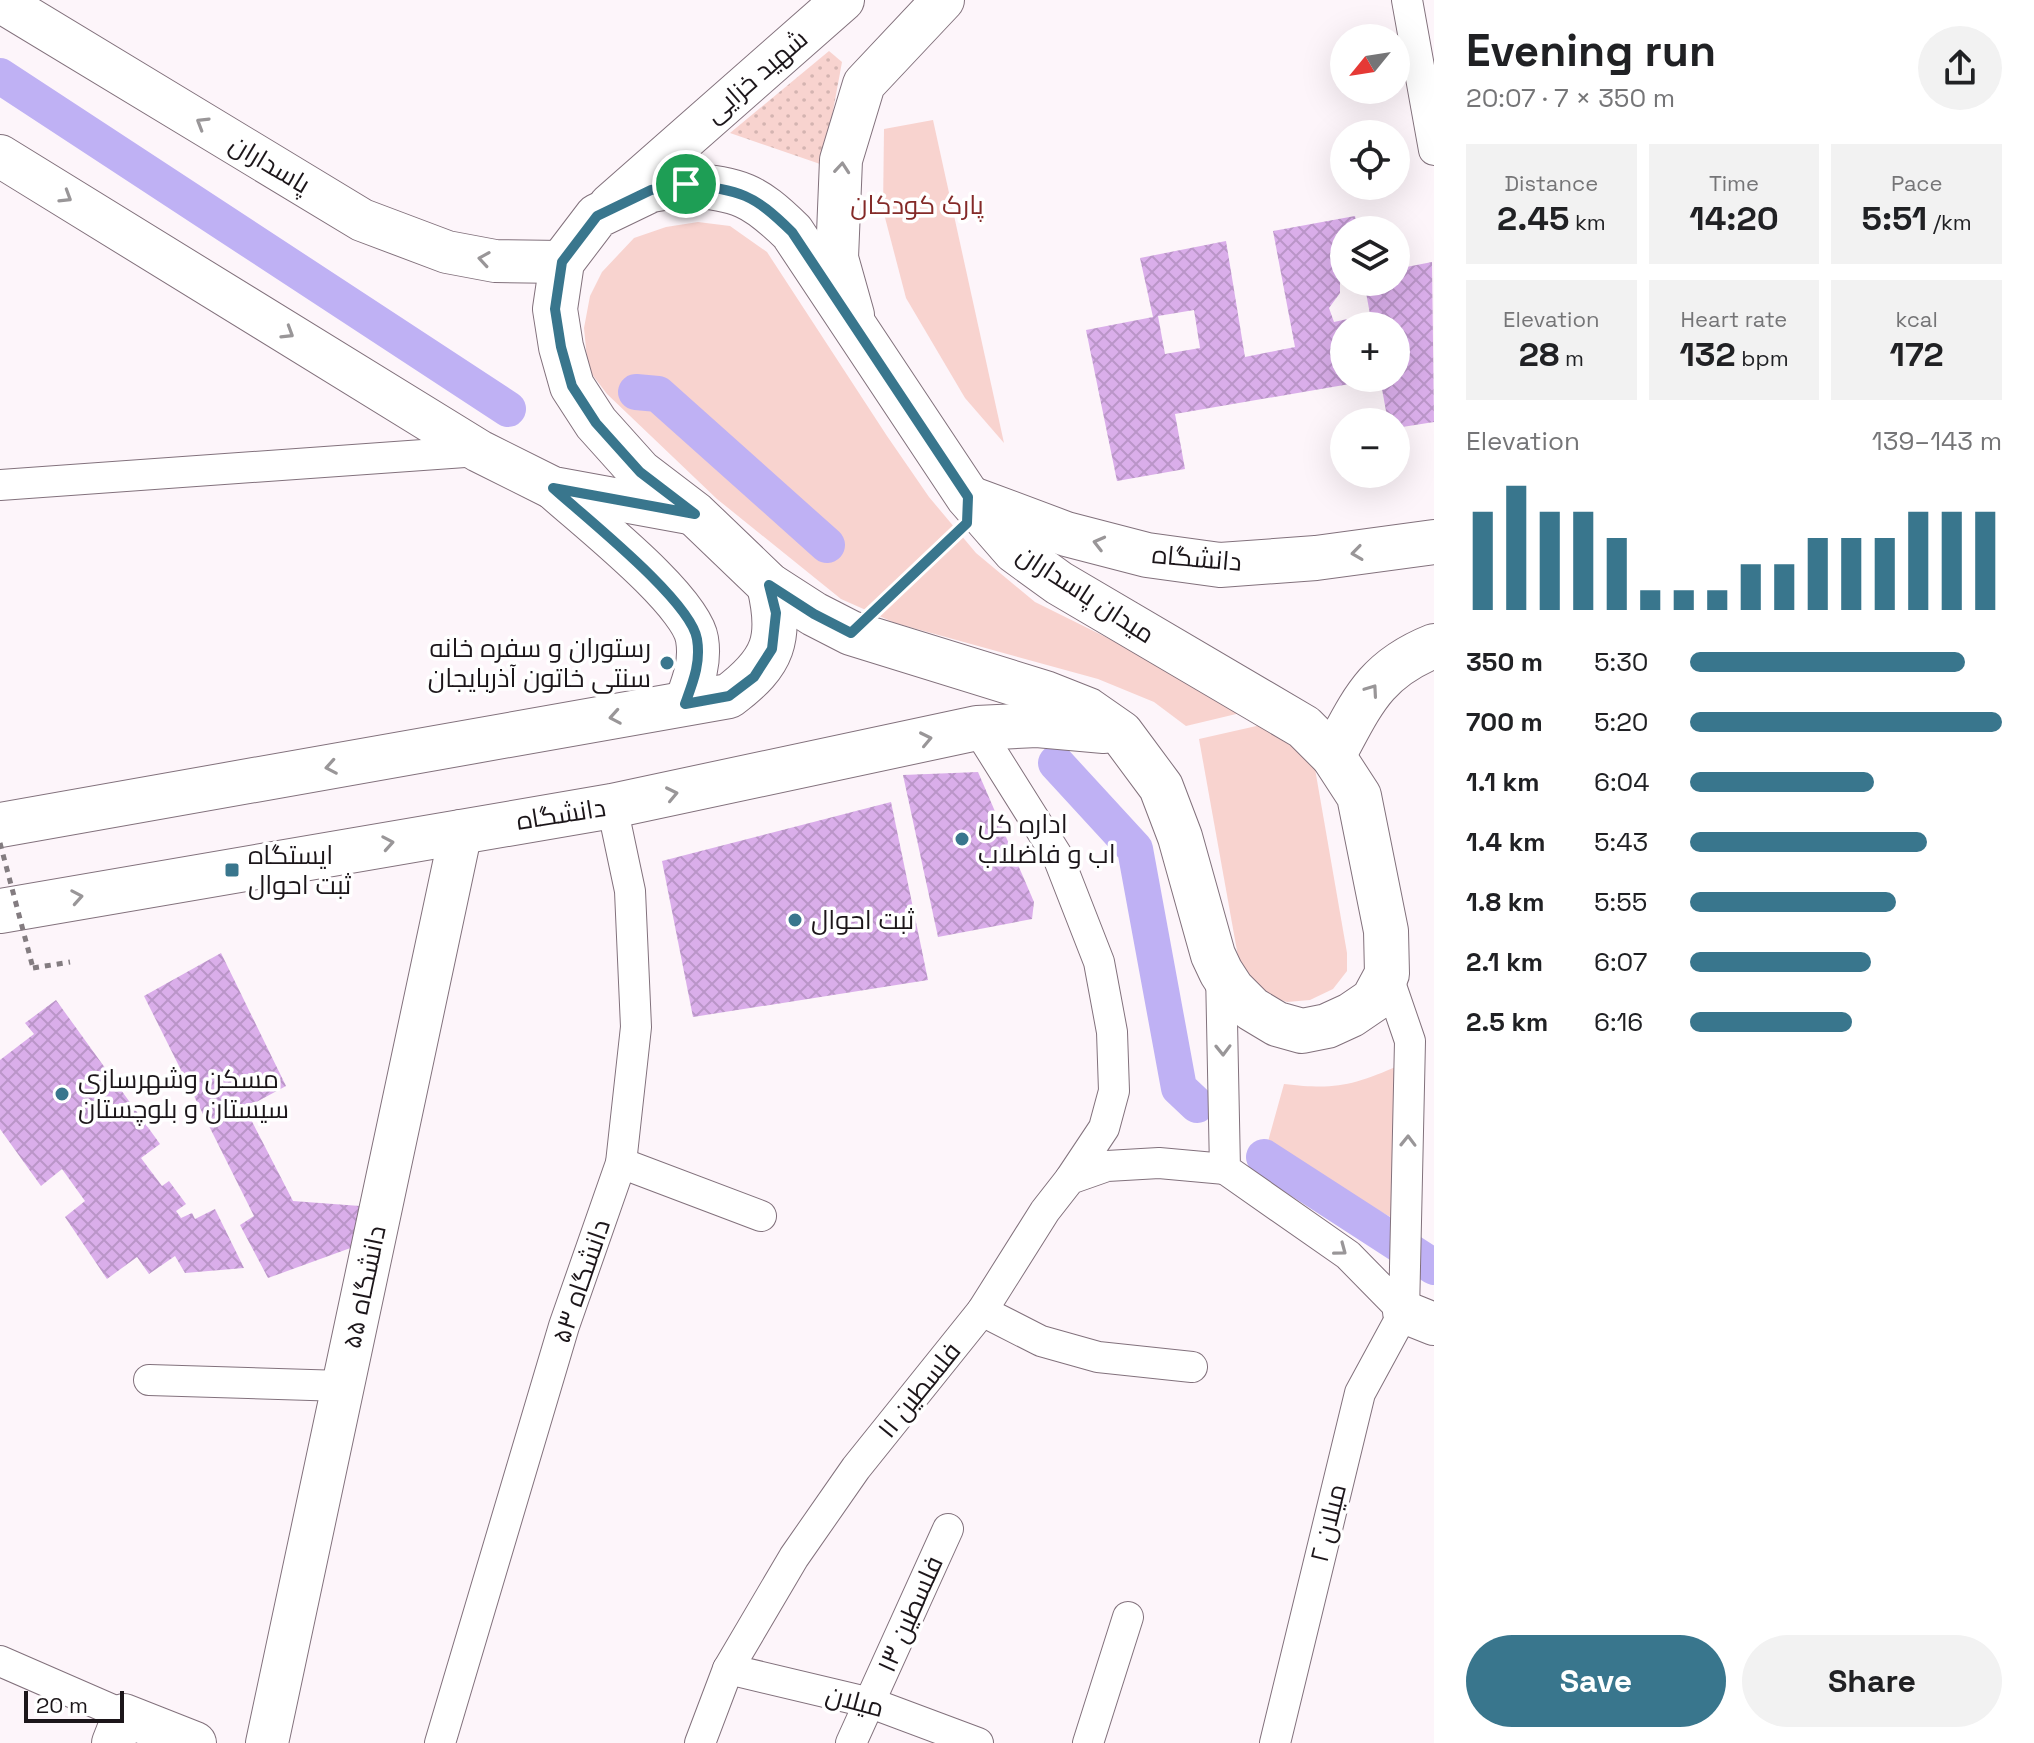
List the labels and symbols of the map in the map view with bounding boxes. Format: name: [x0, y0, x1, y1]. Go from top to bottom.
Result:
street label: شهید خزایی: [697, 22, 815, 130]
north arrow: [1330, 24, 1410, 104]
one-way arrow: [196, 117, 211, 133]
street label: پاسداران: [223, 127, 317, 201]
pin: [652, 150, 720, 218]
one-way arrow: [833, 161, 850, 174]
one-way arrow: [57, 187, 72, 202]
park label: پارک کودکان: [850, 188, 984, 222]
one-way arrow: [478, 251, 491, 268]
one-way arrow: [279, 324, 294, 339]
one-way arrow: [1093, 536, 1107, 553]
street label: میدان پاسداران: [1011, 537, 1161, 651]
street label: دانشگاه: [1151, 537, 1243, 579]
one-way arrow: [1350, 544, 1364, 561]
place label: رستوران و سفره خانه سنتی خاتون آذربایجان: [428, 631, 651, 695]
marker: رستوران و سفره خانه سنتی خاتون آذربایجان: [658, 654, 676, 672]
one-way arrow: [1362, 684, 1377, 698]
one-way arrow: [608, 707, 622, 724]
one-way arrow: [919, 731, 932, 748]
one-way arrow: [324, 757, 338, 774]
one-way arrow: [664, 786, 678, 803]
street label: دانشگاه: [514, 790, 608, 838]
place label: اداره کل اب و فاضلاب: [978, 807, 1116, 871]
marker: اداره کل اب و فاضلاب: [953, 830, 971, 848]
one-way arrow: [381, 836, 395, 853]
place label: ایستگاه ثبت احوال: [248, 838, 351, 902]
marker: ایستگاه ثبت احوال: [223, 861, 241, 879]
one-way arrow: [70, 890, 84, 907]
place label: ثبت احوال: [811, 903, 914, 937]
marker: ثبت احوال: [786, 911, 804, 929]
one-way arrow: [1214, 1044, 1232, 1057]
place label: مسکن وشهرسازی سیستان و بلوچستان: [78, 1062, 289, 1126]
marker: مسکن وشهرسازی سیستان و بلوچستان: [53, 1085, 71, 1103]
one-way arrow: [1399, 1134, 1417, 1147]
street label: دانشگاه ۵۳: [544, 1215, 618, 1347]
street label: دانشگاه ۵۵: [334, 1222, 394, 1352]
one-way arrow: [1332, 1241, 1347, 1255]
street label: فلسطین ۱۱: [870, 1335, 968, 1445]
street label: میلان ۲: [1302, 1480, 1354, 1566]
street label: فلسطین ۱۳: [869, 1551, 951, 1677]
street label: میلان: [822, 1677, 888, 1725]
scale bar: [24, 1687, 124, 1723]

